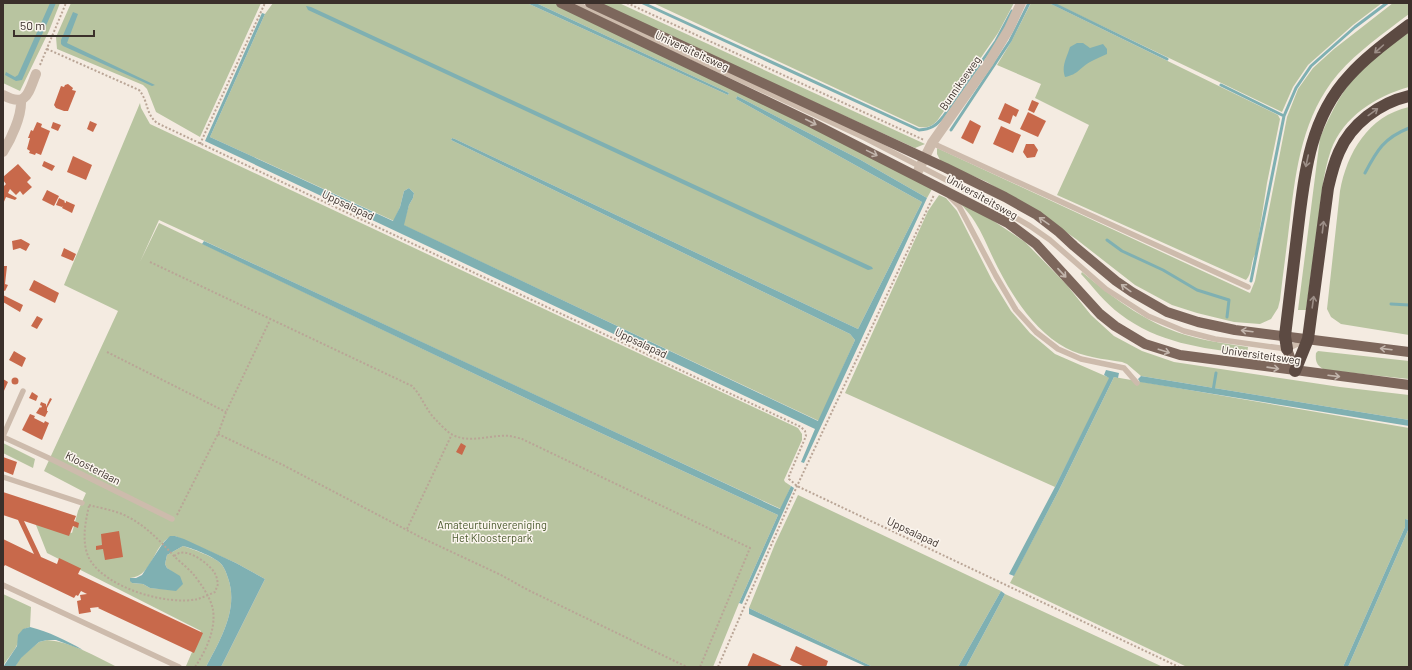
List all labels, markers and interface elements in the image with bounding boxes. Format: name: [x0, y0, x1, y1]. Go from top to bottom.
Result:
scale bar: [14, 12, 94, 38]
text: 50 m: [20, 18, 45, 32]
street label: Universiteitsweg: [653, 28, 731, 73]
one-way arrow: [1373, 45, 1384, 54]
street label: Bunnikseweg: [936, 53, 983, 112]
one-way arrow: [1368, 108, 1379, 116]
one-way arrow: [805, 119, 817, 127]
one-way arrow: [865, 150, 877, 157]
one-way arrow: [1303, 154, 1311, 167]
street label: Universiteitsweg: [944, 172, 1020, 222]
street label: Uppsalapad: [320, 187, 376, 222]
one-way arrow: [1039, 217, 1050, 225]
one-way arrow: [1319, 221, 1327, 234]
one-way arrow: [1058, 267, 1067, 278]
one-way arrow: [1120, 283, 1131, 292]
one-way arrow: [1309, 296, 1317, 309]
street label: Uppsalapad: [613, 325, 669, 360]
one-way arrow: [1241, 327, 1254, 335]
street label: Universiteitsweg: [1221, 343, 1302, 367]
one-way arrow: [1380, 345, 1393, 353]
one-way arrow: [1157, 347, 1169, 355]
one-way arrow: [1266, 364, 1279, 372]
one-way arrow: [1327, 372, 1340, 380]
street label: Kloosterlaan: [64, 448, 123, 487]
street label: Uppsalapad: [885, 514, 941, 549]
park label: Amateurtuinvereniging Het Kloosterpark: [437, 518, 547, 544]

